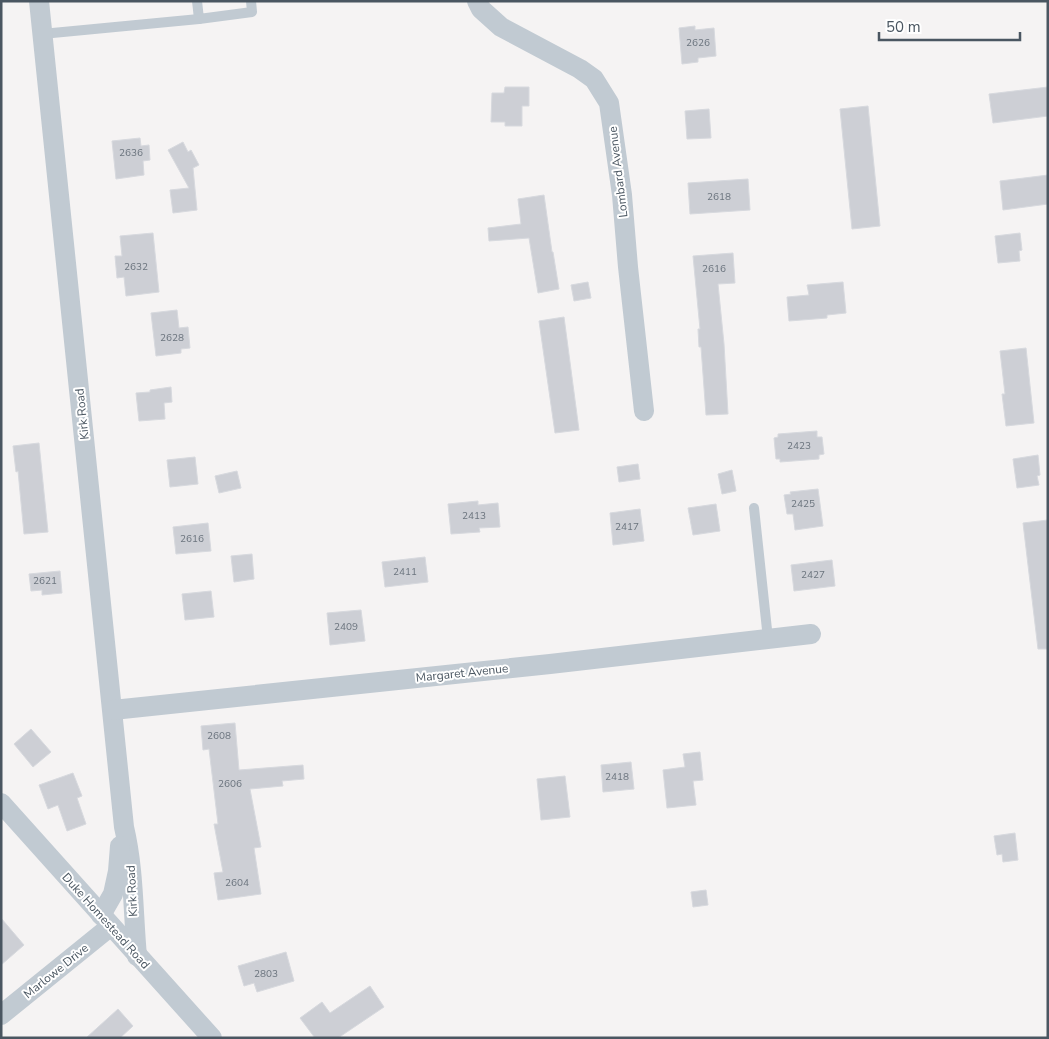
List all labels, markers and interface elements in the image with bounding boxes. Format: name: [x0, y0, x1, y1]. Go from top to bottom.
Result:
scale bar: [879, 10, 1020, 42]
text: 50 m: [886, 17, 921, 37]
house number: 2626: [686, 36, 710, 50]
street label: Lombard Avenue: [604, 125, 632, 219]
house number: 2636: [119, 146, 143, 160]
house number: 2618: [707, 190, 731, 204]
house number: 2632: [124, 260, 148, 274]
house number: 2616: [702, 262, 726, 276]
house number: 2628: [160, 331, 184, 345]
street label: Kirk Road: [71, 388, 93, 440]
house number: 2423: [787, 439, 811, 453]
house number: 2425: [791, 497, 815, 511]
house number: 2413: [462, 509, 486, 523]
house number: 2417: [615, 520, 639, 534]
house number: 2616: [180, 532, 204, 546]
house number: 2411: [393, 565, 417, 579]
house number: 2427: [801, 568, 825, 582]
house number: 2621: [33, 574, 57, 588]
house number: 2409: [334, 620, 358, 634]
street label: Margaret Avenue: [415, 660, 509, 686]
house number: 2608: [207, 729, 231, 743]
house number: 2418: [605, 770, 629, 784]
house number: 2606: [218, 777, 242, 791]
street label: Kirk Road: [123, 865, 141, 917]
street label: Duke Homestead Road: [59, 870, 153, 972]
house number: 2604: [225, 876, 249, 890]
street label: Marlowe Drive: [20, 940, 92, 1002]
house number: 2803: [254, 967, 278, 981]

